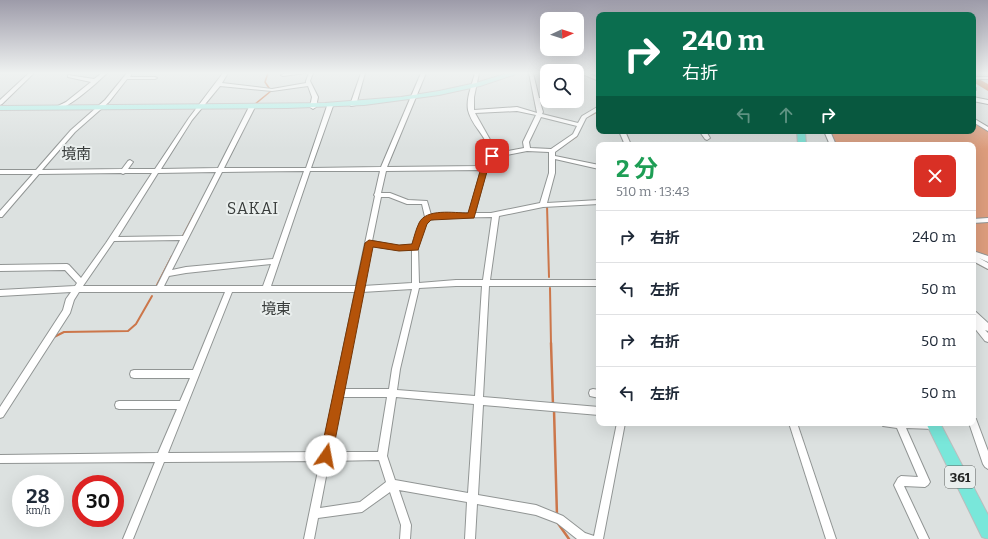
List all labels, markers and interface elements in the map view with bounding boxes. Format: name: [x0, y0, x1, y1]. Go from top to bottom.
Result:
north arrow: [540, 12, 584, 56]
map controls: [540, 12, 584, 108]
text: 240 m: [682, 24, 764, 57]
icon: right: [616, 28, 668, 80]
text: 右折: [682, 62, 718, 84]
button: search: [540, 64, 584, 108]
icon: left: [733, 104, 755, 126]
icon: ahead: [775, 104, 797, 126]
icon: right: [817, 104, 839, 126]
pin: [475, 139, 509, 173]
district label: 境南: [61, 145, 91, 163]
icon: arrive: [481, 145, 503, 167]
text: 2 分: [616, 155, 658, 183]
button: close: [914, 155, 956, 197]
text: 510 m · 13:43: [616, 184, 690, 199]
district label: SAKAI: [227, 199, 279, 218]
icon: right: [616, 226, 638, 248]
text: 240 m: [912, 228, 956, 246]
text: 右折: [650, 229, 680, 247]
icon: left: [616, 278, 638, 300]
text: 50 m: [921, 280, 956, 298]
text: 左折: [650, 281, 680, 299]
district label: 境東: [261, 300, 291, 318]
icon: right: [616, 330, 638, 352]
text: 50 m: [921, 332, 956, 350]
text: 右折: [650, 333, 680, 351]
icon: left: [616, 382, 638, 404]
text: 50 m: [921, 384, 956, 402]
text: 左折: [650, 385, 680, 403]
position arrow: [305, 435, 347, 477]
road number: 361: [945, 466, 975, 488]
speed limit sign: 30: [72, 475, 124, 527]
text: 28: [26, 484, 50, 508]
text: km/h: [26, 505, 50, 517]

